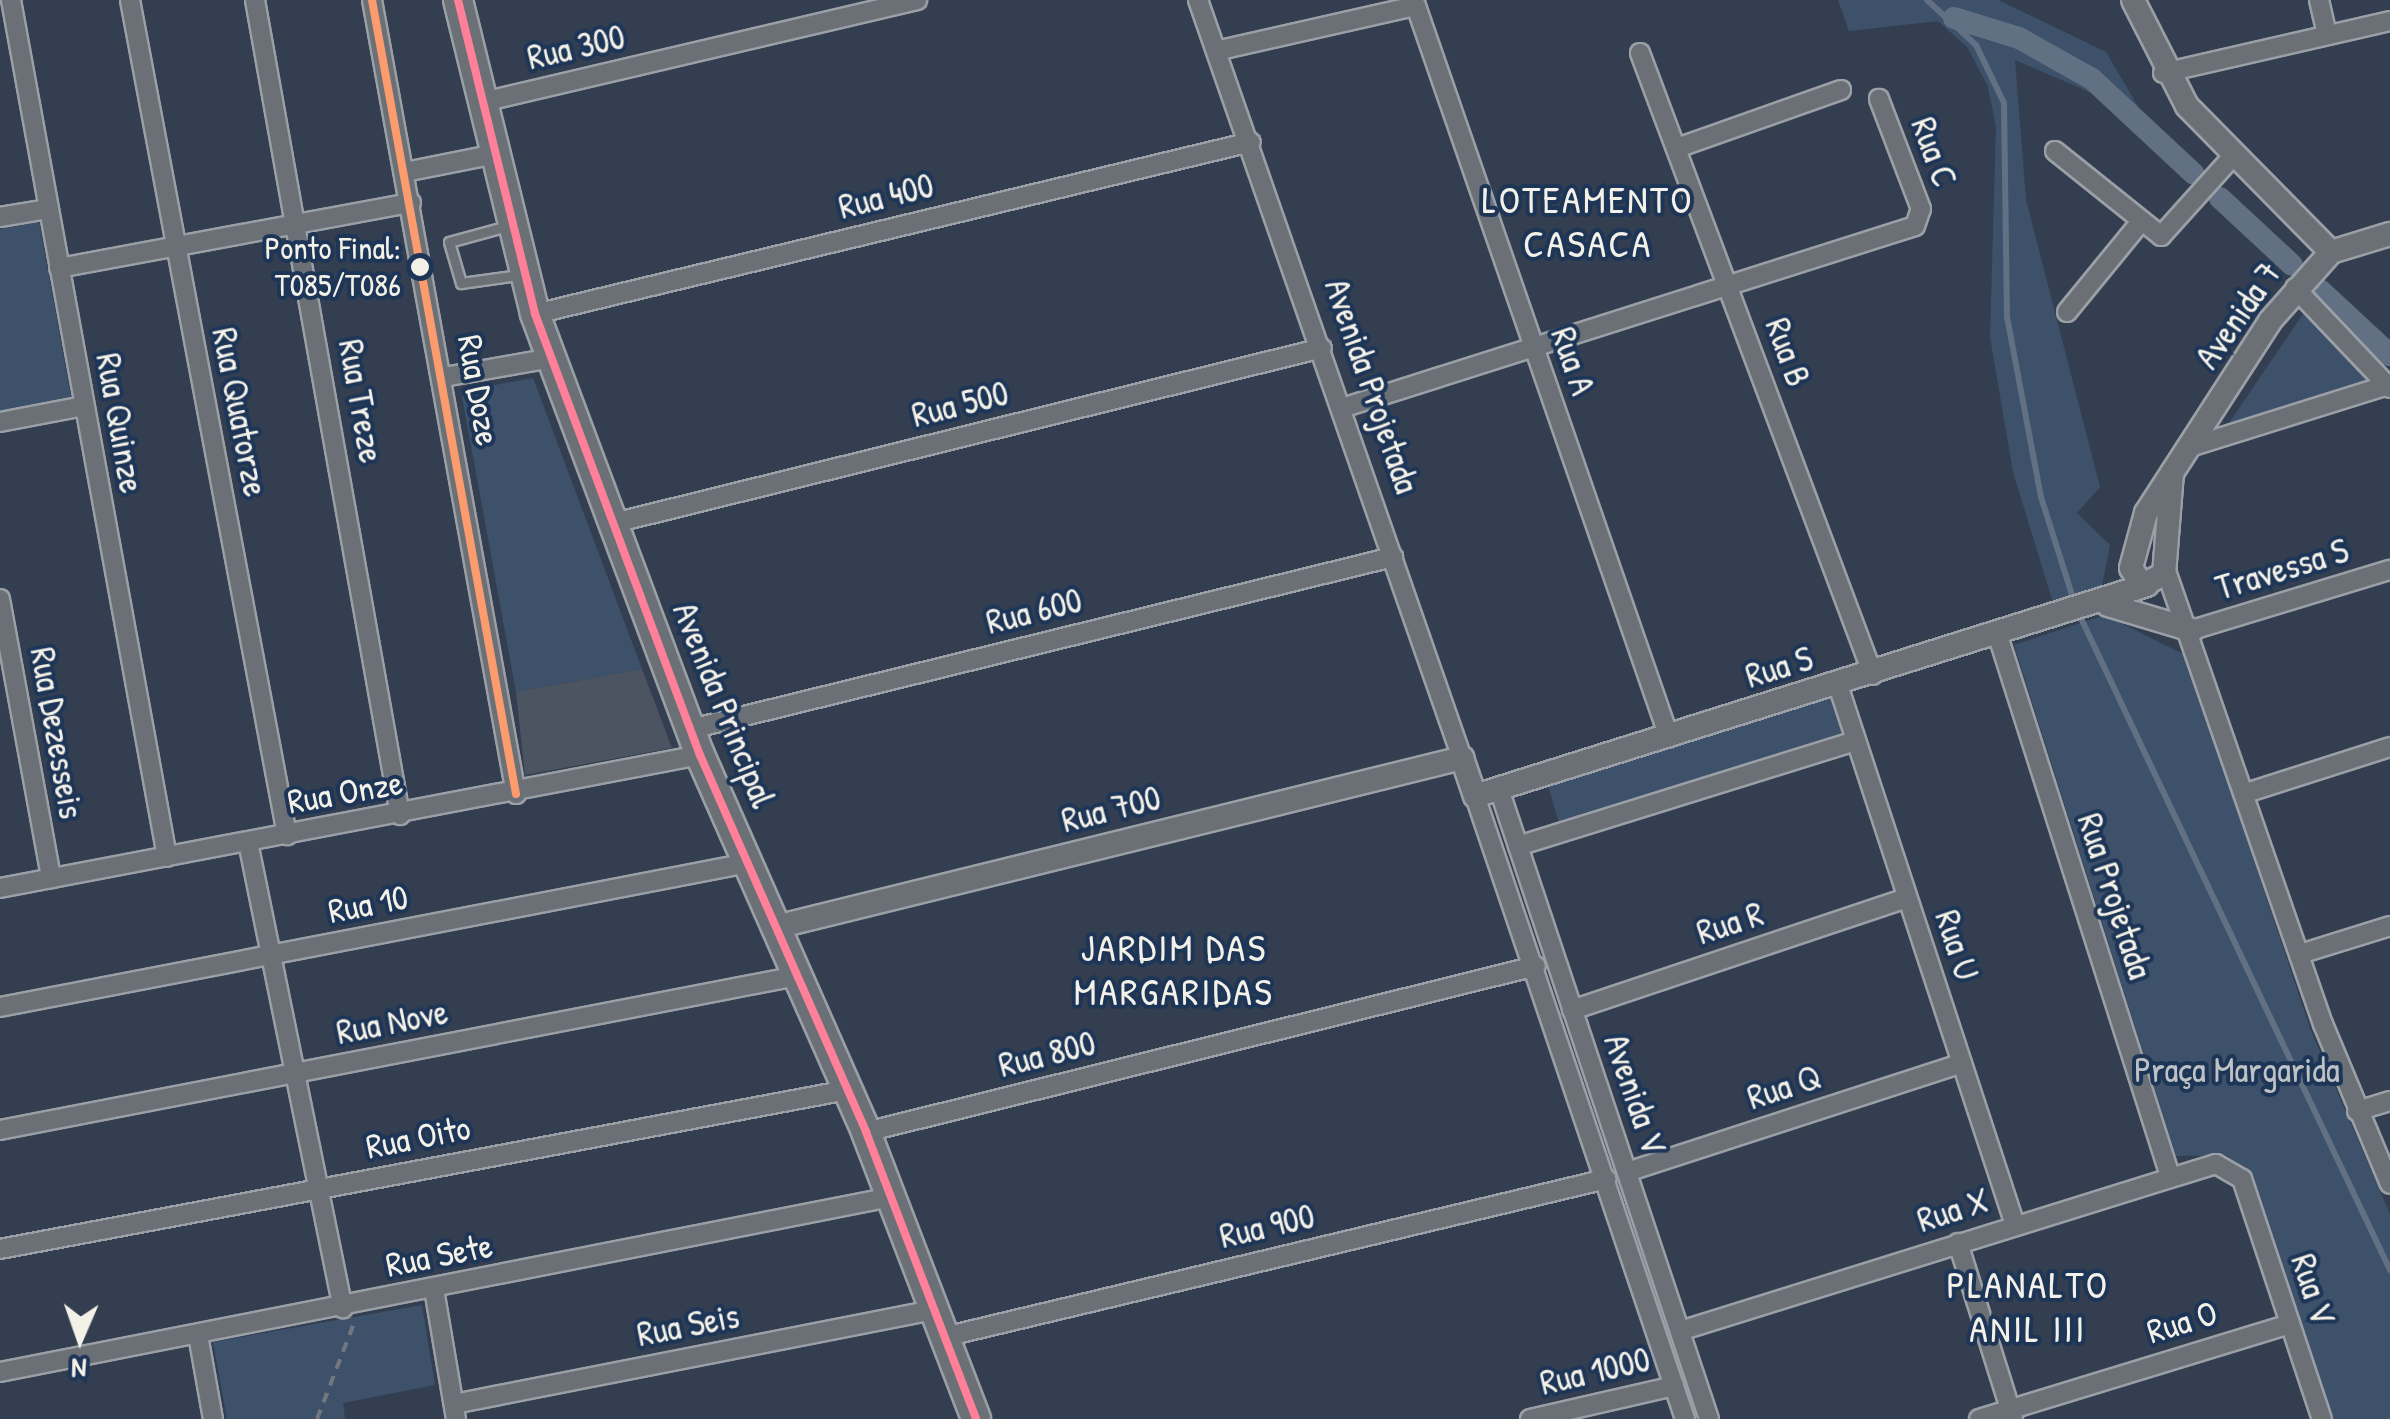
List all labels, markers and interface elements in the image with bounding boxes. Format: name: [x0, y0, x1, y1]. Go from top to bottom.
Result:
street label: Rua 300: [523, 15, 629, 79]
street label: Rua C: [1902, 112, 1966, 192]
street label: Rua 400: [834, 164, 938, 228]
district label: LOTEAMENTO CASACA: [1482, 177, 1694, 266]
place label: Ponto Final: T085/T086: [265, 230, 401, 305]
street label: Avenida 7: [2186, 253, 2290, 377]
marker: Ponto Final: T085/T086: [410, 257, 430, 277]
street label: Avenida Projetada: [1316, 273, 1428, 499]
street label: Rua B: [1756, 312, 1820, 392]
street label: Rua A: [1542, 322, 1604, 400]
street label: Rua Quatorze: [203, 324, 277, 500]
street label: Rua Doze: [449, 332, 509, 448]
street label: Rua Treze: [330, 336, 392, 466]
street label: Rua Quinze: [87, 350, 153, 496]
street label: Rua 500: [907, 372, 1013, 436]
street label: Travessa S: [2211, 529, 2353, 609]
street label: Rua 600: [982, 579, 1086, 643]
street label: Avenida Principal: [664, 596, 784, 814]
street label: Rua S: [1740, 637, 1818, 697]
street label: Rua Dezesseis: [21, 644, 93, 822]
street label: Rua Onze: [284, 761, 406, 823]
street label: Rua 700: [1057, 776, 1165, 842]
street label: Rua Projetada: [2069, 808, 2161, 984]
street label: Rua 10: [325, 876, 411, 932]
street label: Rua R: [1691, 893, 1769, 953]
street label: Rua U: [1926, 905, 1988, 985]
district label: JARDIM DAS MARGARIDAS: [1074, 925, 1274, 1014]
street label: Rua Nove: [333, 991, 451, 1053]
street label: Rua 800: [994, 1022, 1100, 1086]
street label: Avenida V: [1595, 1029, 1675, 1159]
park label: Praça Margarida: [2134, 1049, 2340, 1091]
street label: Rua Q: [1742, 1056, 1826, 1118]
street label: Rua Oito: [362, 1106, 474, 1168]
street label: Rua X: [1912, 1179, 1994, 1241]
street label: Rua 900: [1216, 1195, 1318, 1257]
street label: Rua Sete: [382, 1224, 496, 1286]
street label: Rua V: [2282, 1249, 2344, 1329]
district label: PLANALTO ANIL III: [1947, 1262, 2109, 1352]
north arrow: [30, 1289, 130, 1389]
street label: Rua O: [2142, 1292, 2222, 1352]
street label: Rua Seis: [633, 1295, 743, 1355]
street label: Rua 1000: [1536, 1338, 1654, 1404]
text: N: [71, 1350, 87, 1388]

